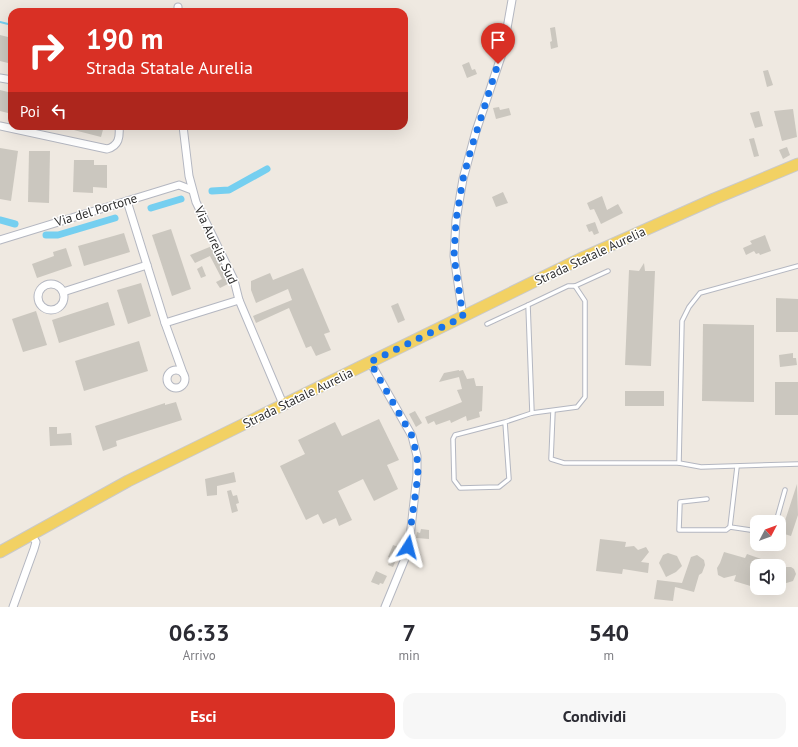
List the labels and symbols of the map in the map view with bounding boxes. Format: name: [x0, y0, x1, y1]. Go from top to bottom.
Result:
pin: [481, 23, 515, 64]
street label: Via del Portone: [52, 189, 139, 231]
street label: Via Aurelia Sud: [190, 202, 241, 287]
street label: Strada Statale Aurelia: [532, 223, 648, 289]
street label: Strada Statale Aurelia: [240, 364, 356, 432]
north arrow: [750, 515, 786, 551]
position arrow: [387, 526, 429, 568]

